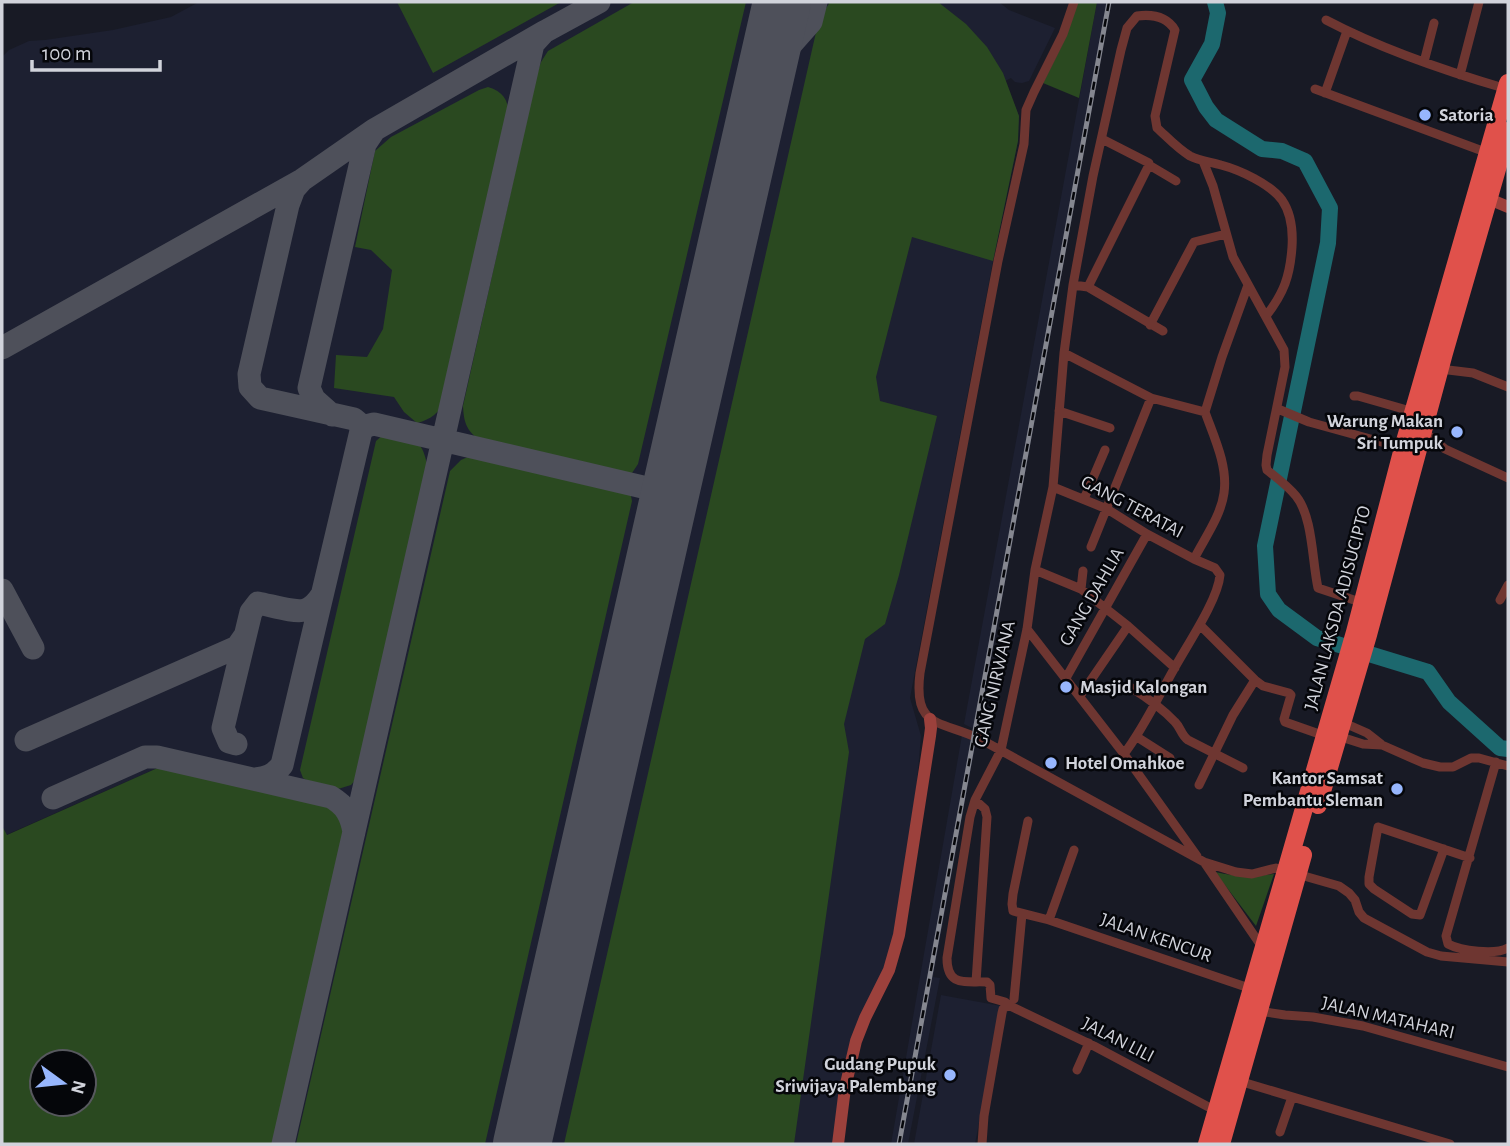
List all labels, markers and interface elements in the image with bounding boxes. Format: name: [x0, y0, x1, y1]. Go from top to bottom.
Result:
scale bar: [32, 28, 159, 72]
text: 100 m: [42, 43, 92, 64]
place label: Satoria: [1439, 106, 1494, 125]
marker: Satoria: [1417, 107, 1433, 123]
place label: Warung Makan Sri Tumpuk: [1327, 412, 1444, 453]
marker: Warung Makan Sri Tumpuk: [1449, 424, 1465, 440]
street label: GANG TERATAI: [1078, 472, 1186, 542]
street label: JALAN LAKSDA ADISUCIPTO: [1302, 504, 1374, 712]
street label: GANG DAHLIA: [1056, 545, 1128, 649]
street label: GANG NIRWANA: [971, 619, 1019, 749]
place label: Masjid Kalongan: [1080, 678, 1207, 697]
marker: Masjid Kalongan: [1058, 679, 1074, 695]
place label: Hotel Omahkoe: [1065, 754, 1185, 773]
marker: Hotel Omahkoe: [1043, 755, 1059, 771]
place label: Kantor Samsat Pembantu Sleman: [1243, 769, 1384, 810]
marker: Kantor Samsat Pembantu Sleman: [1389, 781, 1405, 797]
street label: JALAN KENCUR: [1098, 910, 1214, 966]
street label: JALAN MATAHARI: [1320, 993, 1456, 1043]
street label: JALAN LILI: [1079, 1014, 1157, 1066]
north arrow: [28, 1048, 98, 1118]
place label: Gudang Pupuk Sriwijaya Palembang: [775, 1055, 937, 1096]
marker: Gudang Pupuk Sriwijaya Palembang: [942, 1067, 958, 1083]
text: N: [67, 1078, 89, 1096]

